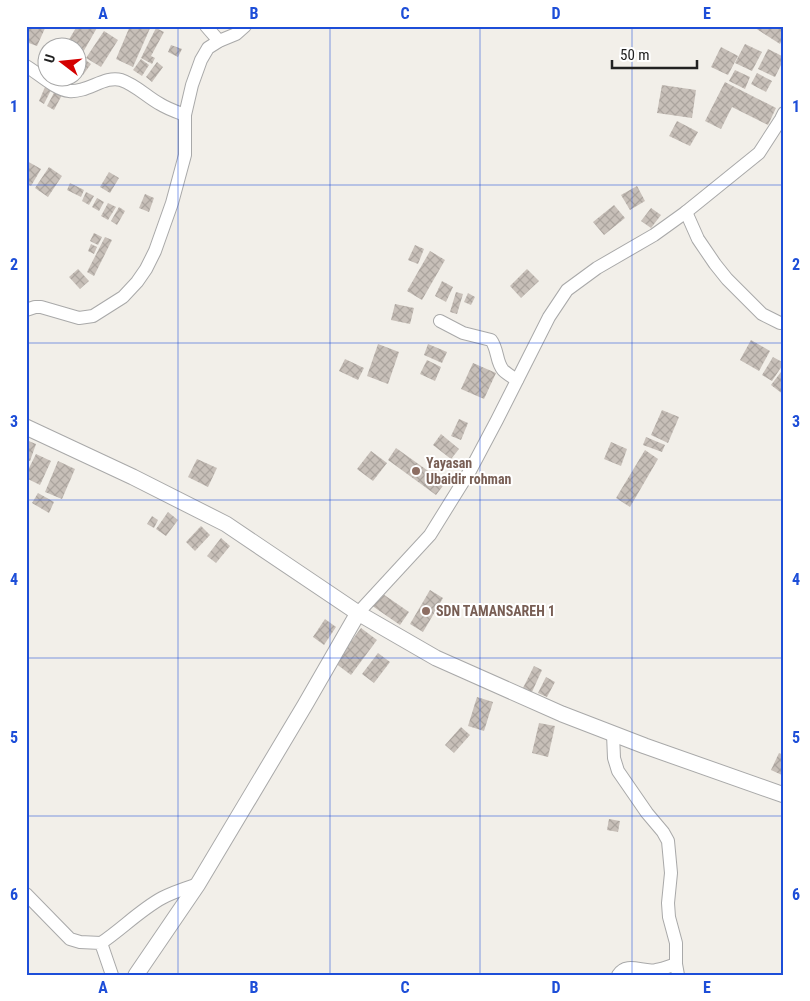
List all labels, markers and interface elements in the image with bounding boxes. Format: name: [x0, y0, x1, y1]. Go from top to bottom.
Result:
text: A: [98, 4, 108, 23]
text: B: [250, 4, 259, 23]
text: C: [400, 4, 410, 23]
text: D: [551, 4, 561, 23]
text: E: [703, 4, 711, 23]
north arrow: [38, 38, 88, 88]
scale bar: [612, 38, 698, 70]
text: 50 m: [620, 46, 650, 64]
text: U: [41, 52, 58, 64]
text: 1: [10, 97, 18, 116]
text: 1: [792, 97, 800, 116]
text: 2: [10, 255, 18, 274]
text: 2: [792, 255, 800, 274]
text: 3: [10, 412, 18, 431]
text: 3: [792, 412, 800, 431]
place label: Yayasan Ubaidir rohman: [426, 455, 512, 487]
marker: Yayasan Ubaidir rohman: [410, 465, 422, 477]
text: 4: [10, 570, 18, 589]
text: 4: [792, 570, 800, 589]
place label: SDN TAMANSAREH 1: [436, 603, 555, 619]
marker: SDN TAMANSAREH 1: [420, 605, 432, 617]
text: 5: [10, 728, 18, 747]
text: 5: [792, 728, 800, 747]
text: 6: [10, 885, 18, 904]
text: 6: [792, 885, 800, 904]
text: A: [98, 978, 108, 997]
text: B: [250, 978, 259, 997]
text: C: [400, 978, 410, 997]
text: D: [551, 978, 561, 997]
text: E: [703, 978, 711, 997]

